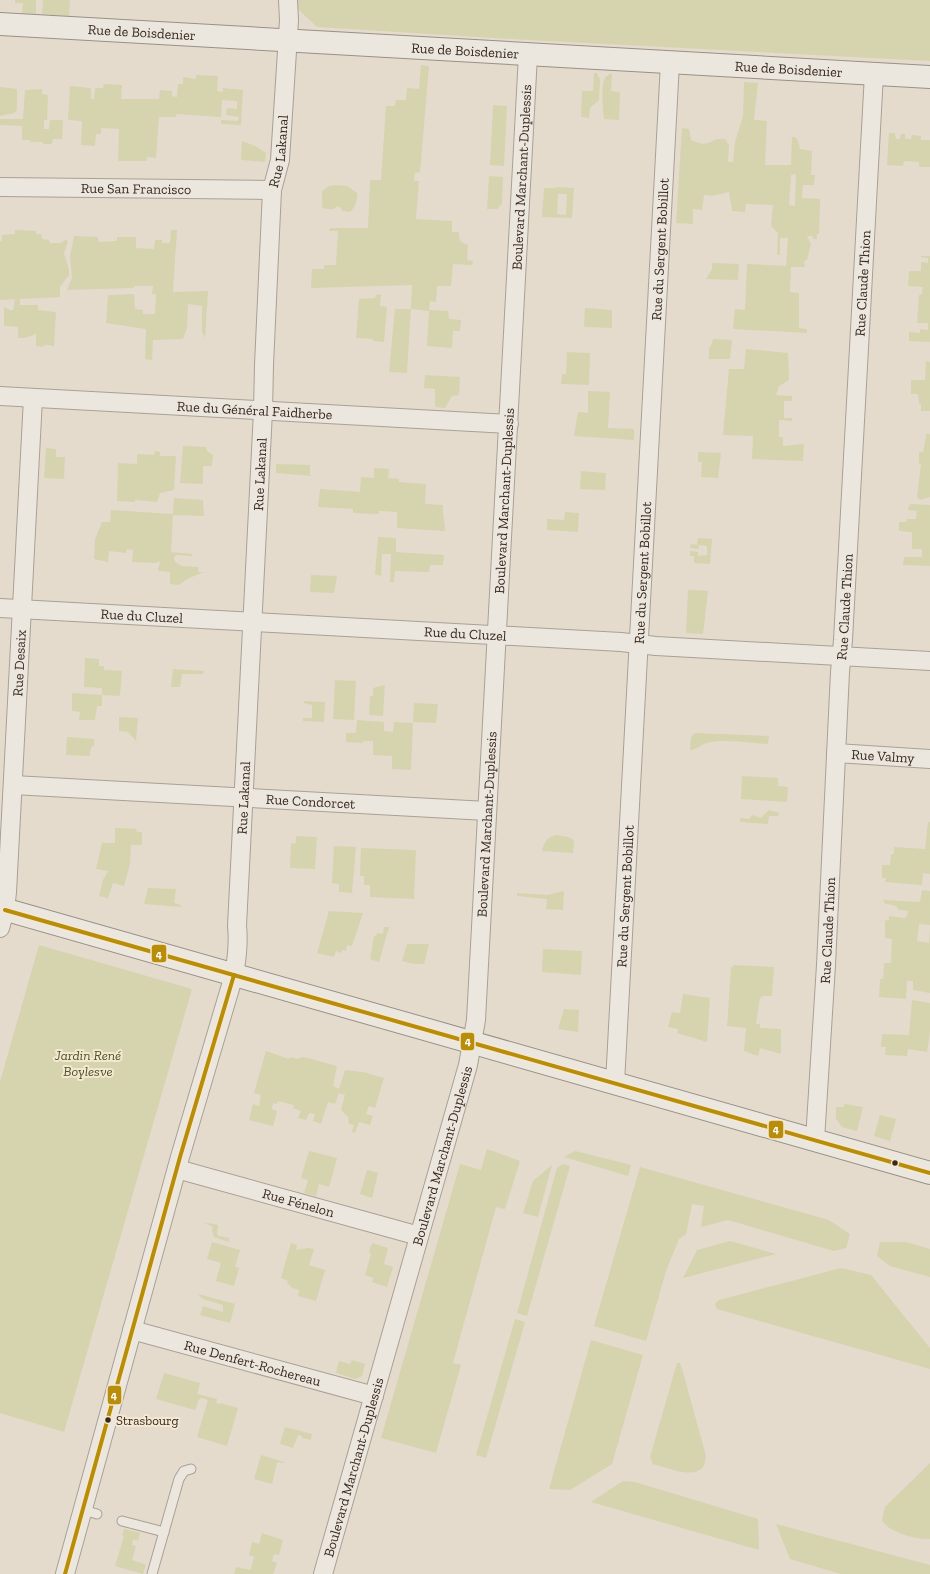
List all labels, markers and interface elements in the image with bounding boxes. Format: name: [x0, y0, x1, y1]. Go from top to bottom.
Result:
street label: Rue de Boisdenier: [87, 21, 196, 44]
street label: Rue de Boisdenier: [411, 39, 520, 63]
street label: Rue de Boisdenier: [734, 58, 843, 81]
street label: Boulevard Marchant-Duplessis: [508, 84, 535, 271]
street label: Rue Lakanal: [265, 114, 292, 190]
street label: Rue du Sergent Bobillot: [648, 177, 673, 321]
street label: Rue San Francisco: [81, 180, 191, 198]
street label: Rue Claude Thion: [852, 230, 874, 337]
street label: Rue du Général Faidherbe: [176, 398, 333, 423]
street label: Boulevard Marchant-Duplessis: [491, 407, 518, 594]
street label: Rue Lakanal: [250, 437, 271, 511]
street label: Rue du Sergent Bobillot: [631, 500, 655, 644]
street label: Rue Claude Thion: [833, 553, 857, 661]
street label: Rue du Cluzel: [100, 606, 184, 627]
street label: Rue du Cluzel: [424, 623, 507, 645]
street label: Rue Desaix: [9, 629, 30, 697]
street label: Boulevard Marchant-Duplessis: [474, 731, 501, 918]
street label: Rue Valmy: [851, 746, 916, 767]
street label: Rue Lakanal: [234, 761, 254, 835]
street label: Rue Condorcet: [265, 791, 357, 813]
street label: Rue du Sergent Bobillot: [613, 824, 638, 968]
street label: Rue Claude Thion: [817, 877, 839, 984]
line badge: 4: [151, 944, 167, 963]
text: 4: [156, 948, 163, 961]
line badge: 4: [460, 1032, 475, 1051]
text: 4: [465, 1035, 472, 1048]
park label: Jardin René Boylesve: [54, 1047, 121, 1080]
street label: Boulevard Marchant-Duplessis: [409, 1064, 476, 1248]
line badge: 4: [768, 1120, 784, 1139]
text: 4: [773, 1123, 780, 1136]
unlabelled marker: [890, 1158, 900, 1168]
street label: Rue Fénelon: [260, 1185, 336, 1221]
street label: Rue Denfert-Rochereau: [182, 1337, 323, 1390]
street label: Boulevard Marchant-Duplessis: [320, 1376, 388, 1559]
line badge: 4: [107, 1385, 122, 1405]
text: 4: [111, 1389, 118, 1402]
place label: Strasbourg: [116, 1413, 179, 1428]
marker: Strasbourg: [103, 1415, 113, 1425]

